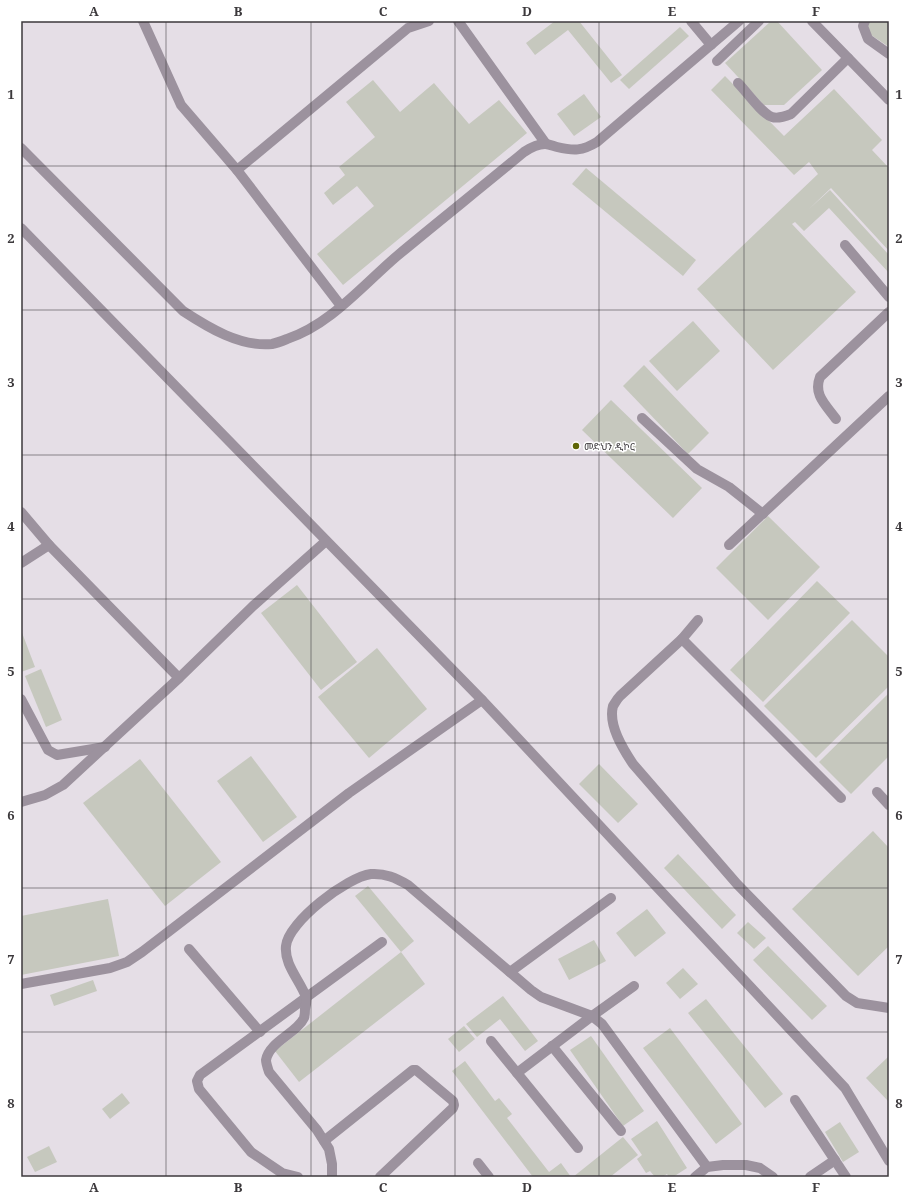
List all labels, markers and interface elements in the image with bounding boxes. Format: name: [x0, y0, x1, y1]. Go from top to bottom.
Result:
text: A: [89, 2, 99, 20]
text: B: [234, 2, 243, 20]
text: C: [379, 2, 388, 20]
text: D: [522, 2, 532, 20]
text: E: [668, 2, 677, 20]
text: F: [812, 2, 820, 20]
text: 1: [7, 85, 15, 103]
text: 1: [895, 85, 903, 103]
text: 2: [7, 229, 15, 247]
text: 2: [895, 229, 903, 247]
text: 3: [7, 373, 15, 391]
text: 3: [895, 373, 903, 391]
place label: መድህን ዲኮር: [584, 439, 635, 453]
marker: መድህን ዲኮር: [571, 441, 581, 451]
text: 4: [7, 517, 15, 535]
text: 4: [895, 517, 903, 535]
text: 5: [7, 662, 15, 680]
text: 5: [895, 662, 903, 680]
text: 6: [7, 806, 15, 824]
text: 6: [895, 806, 903, 824]
text: 7: [7, 950, 15, 968]
text: 7: [895, 950, 903, 968]
text: 8: [7, 1094, 15, 1112]
text: 8: [895, 1094, 903, 1112]
text: A: [89, 1178, 99, 1196]
text: B: [234, 1178, 243, 1196]
text: C: [379, 1178, 388, 1196]
text: D: [522, 1178, 532, 1196]
text: E: [668, 1178, 677, 1196]
text: F: [812, 1178, 820, 1196]

